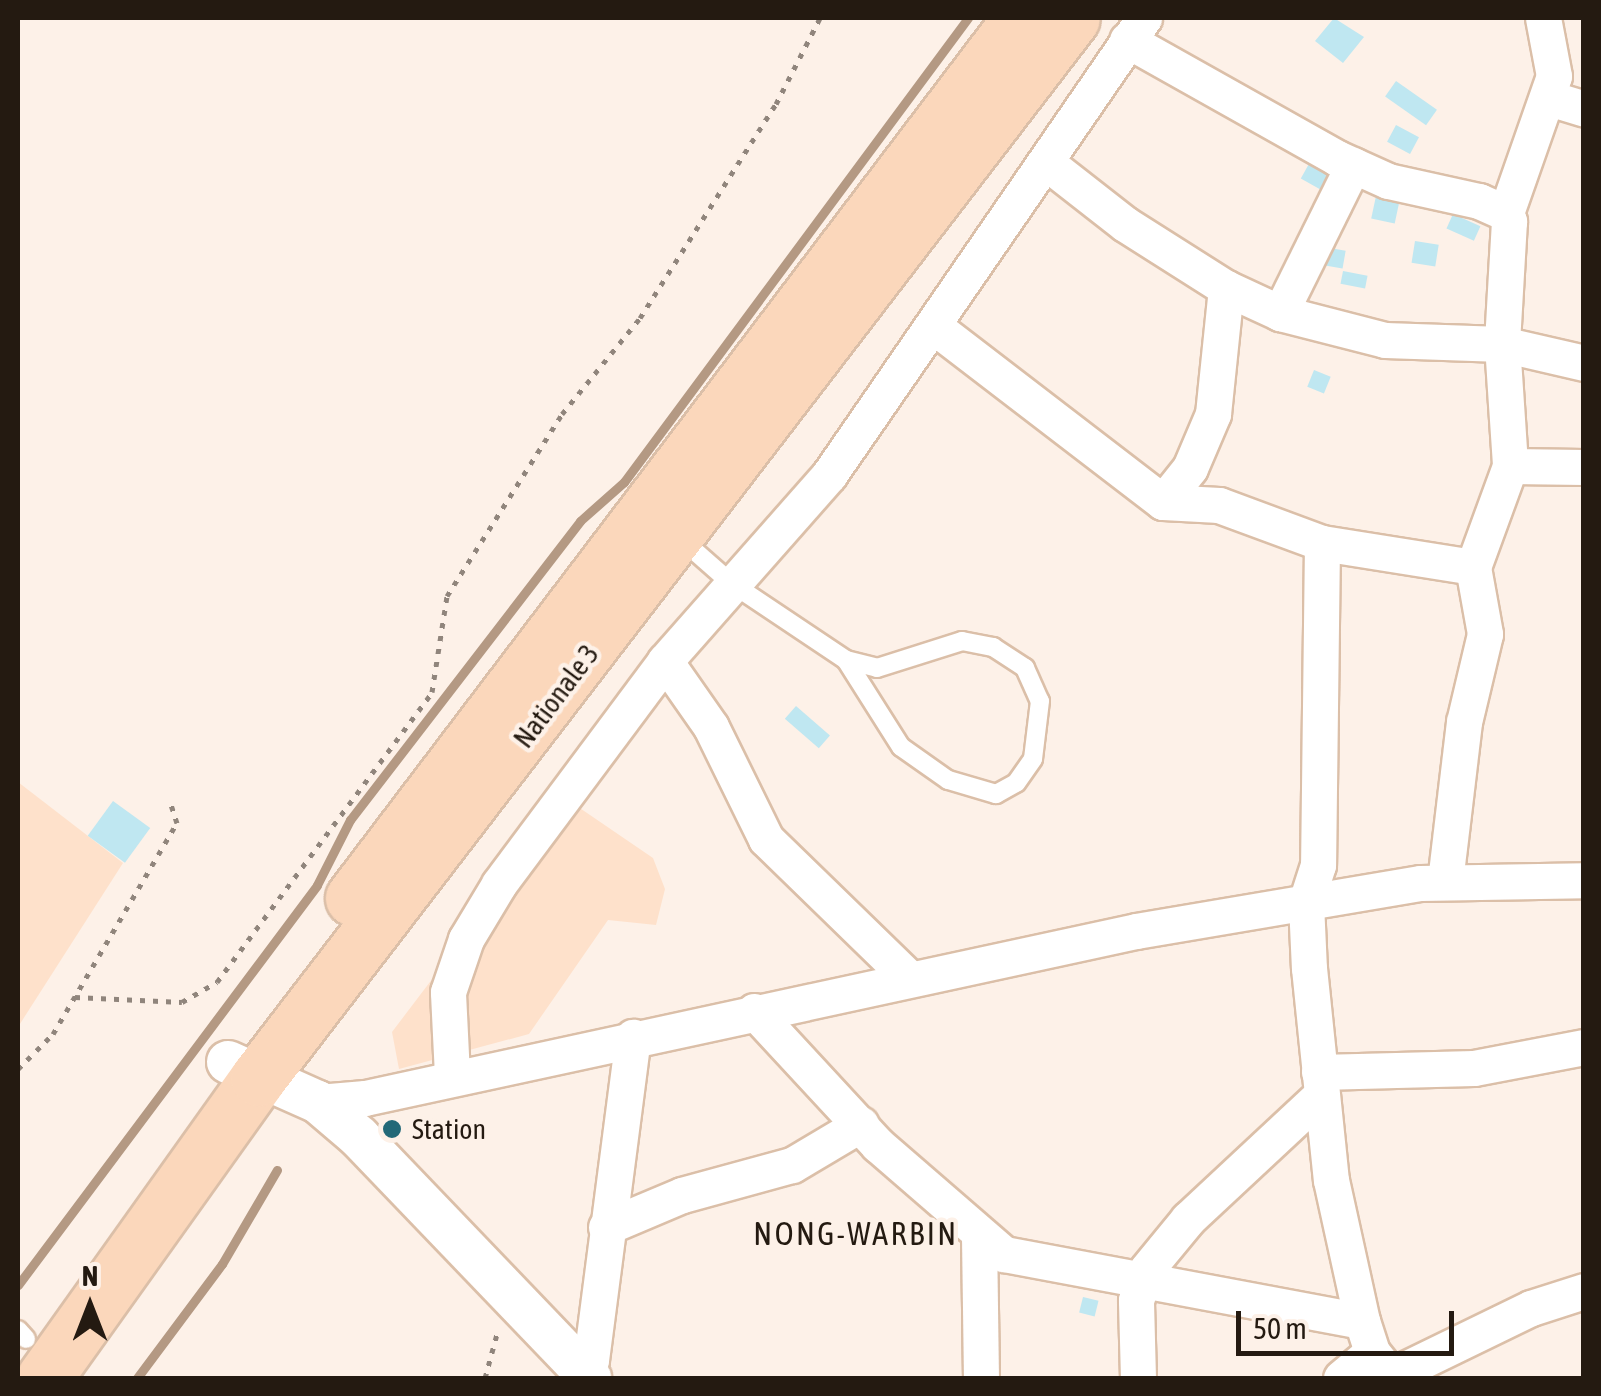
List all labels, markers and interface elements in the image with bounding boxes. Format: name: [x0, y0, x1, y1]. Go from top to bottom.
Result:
street label: Nationale 3: [506, 638, 606, 754]
place label: Station: [412, 1112, 486, 1146]
marker: Station: [381, 1118, 403, 1140]
district label: NONG-WARBIN: [753, 1215, 959, 1253]
north arrow: [40, 1256, 140, 1356]
text: N: [82, 1260, 98, 1292]
scale bar: [1241, 1291, 1458, 1353]
text: 50 m: [1253, 1311, 1307, 1345]

